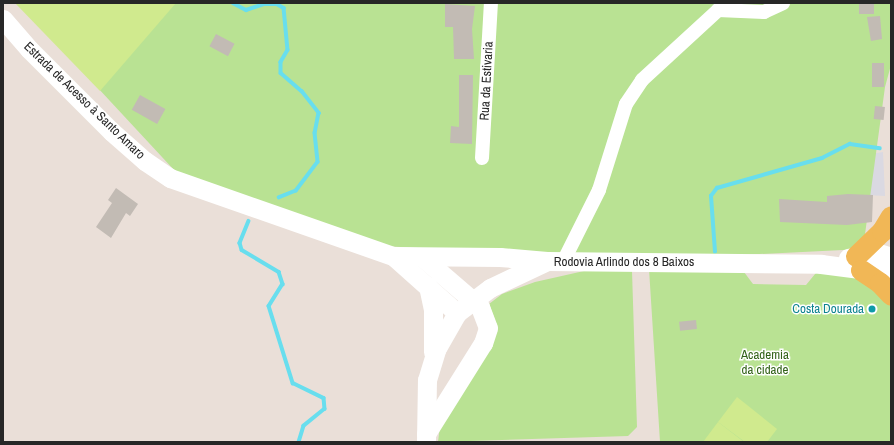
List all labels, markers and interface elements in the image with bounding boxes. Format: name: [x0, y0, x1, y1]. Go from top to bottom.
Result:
street label: Estrada de Acesso à Santo Amaro: [20, 39, 148, 163]
street label: Rua da Estivaria: [477, 41, 497, 121]
street label: Rodovia Arlindo dos 8 Baixos: [553, 254, 695, 270]
place label: Costa Dourada: [792, 301, 864, 317]
marker: Costa Dourada: [867, 304, 877, 314]
park label: Academia da cidade: [741, 348, 789, 379]

